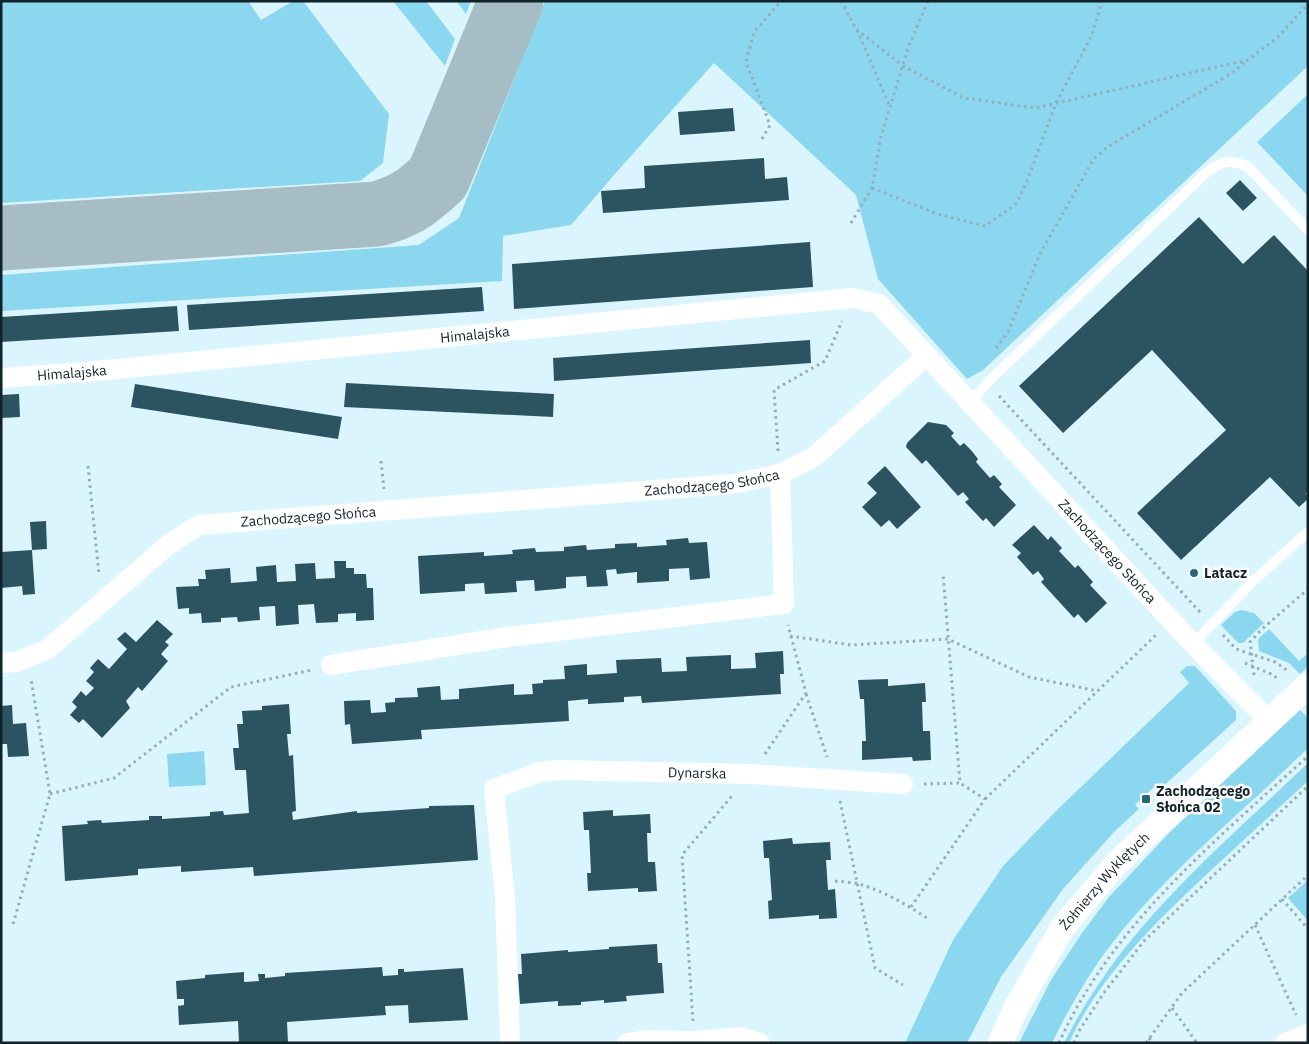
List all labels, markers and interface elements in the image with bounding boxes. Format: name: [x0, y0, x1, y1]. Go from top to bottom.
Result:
street label: Himalajska: [439, 322, 511, 347]
street label: Himalajska: [36, 361, 108, 384]
street label: Zachodzącego Słońca: [644, 465, 781, 500]
street label: Zachodzącego Słońca: [1055, 495, 1160, 608]
street label: Zachodzącego Słońca: [240, 502, 377, 531]
place label: Latacz: [1204, 564, 1247, 582]
marker: Latacz: [1188, 567, 1200, 579]
street label: Dynarska: [668, 763, 727, 782]
place label: Zachodzącego Słońca 02: [1156, 782, 1250, 816]
marker: Zachodzącego Słońca 02: [1140, 793, 1152, 805]
street label: Żołnierzy Wyklętych: [1055, 828, 1153, 934]

